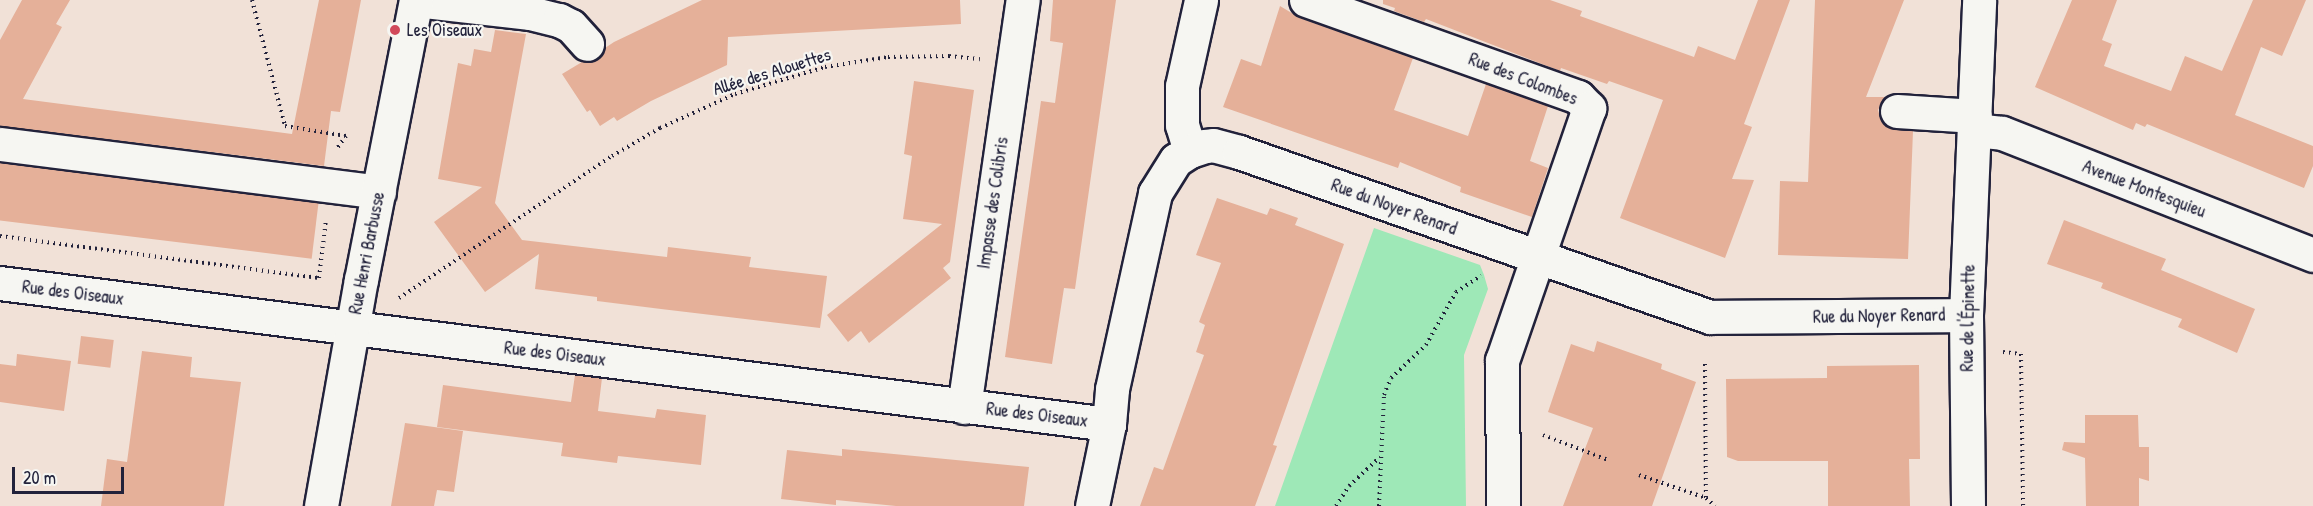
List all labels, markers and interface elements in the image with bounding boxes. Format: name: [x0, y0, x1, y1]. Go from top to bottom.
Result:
place label: Les Oiseaux: [407, 19, 482, 41]
marker: Les Oiseaux: [388, 23, 402, 37]
street label: Allée des Alouettes: [711, 44, 833, 100]
street label: Rue des Colombes: [1466, 48, 1580, 110]
street label: Impasse des Colibris: [973, 136, 1013, 270]
street label: Avenue Montesquieu: [2079, 156, 2209, 222]
street label: Rue du Noyer Renard: [1328, 174, 1460, 240]
street label: Rue Henri Barbusse: [345, 190, 389, 316]
street label: Rue de l'Épinette: [1956, 264, 1980, 372]
street label: Rue des Oiseaux: [21, 276, 125, 310]
street label: Rue du Noyer Renard: [1813, 304, 1945, 328]
street label: Rue des Oiseaux: [503, 337, 607, 371]
street label: Rue des Oiseaux: [985, 398, 1089, 432]
scale bar: [15, 455, 128, 493]
text: 20 m: [23, 465, 56, 490]

